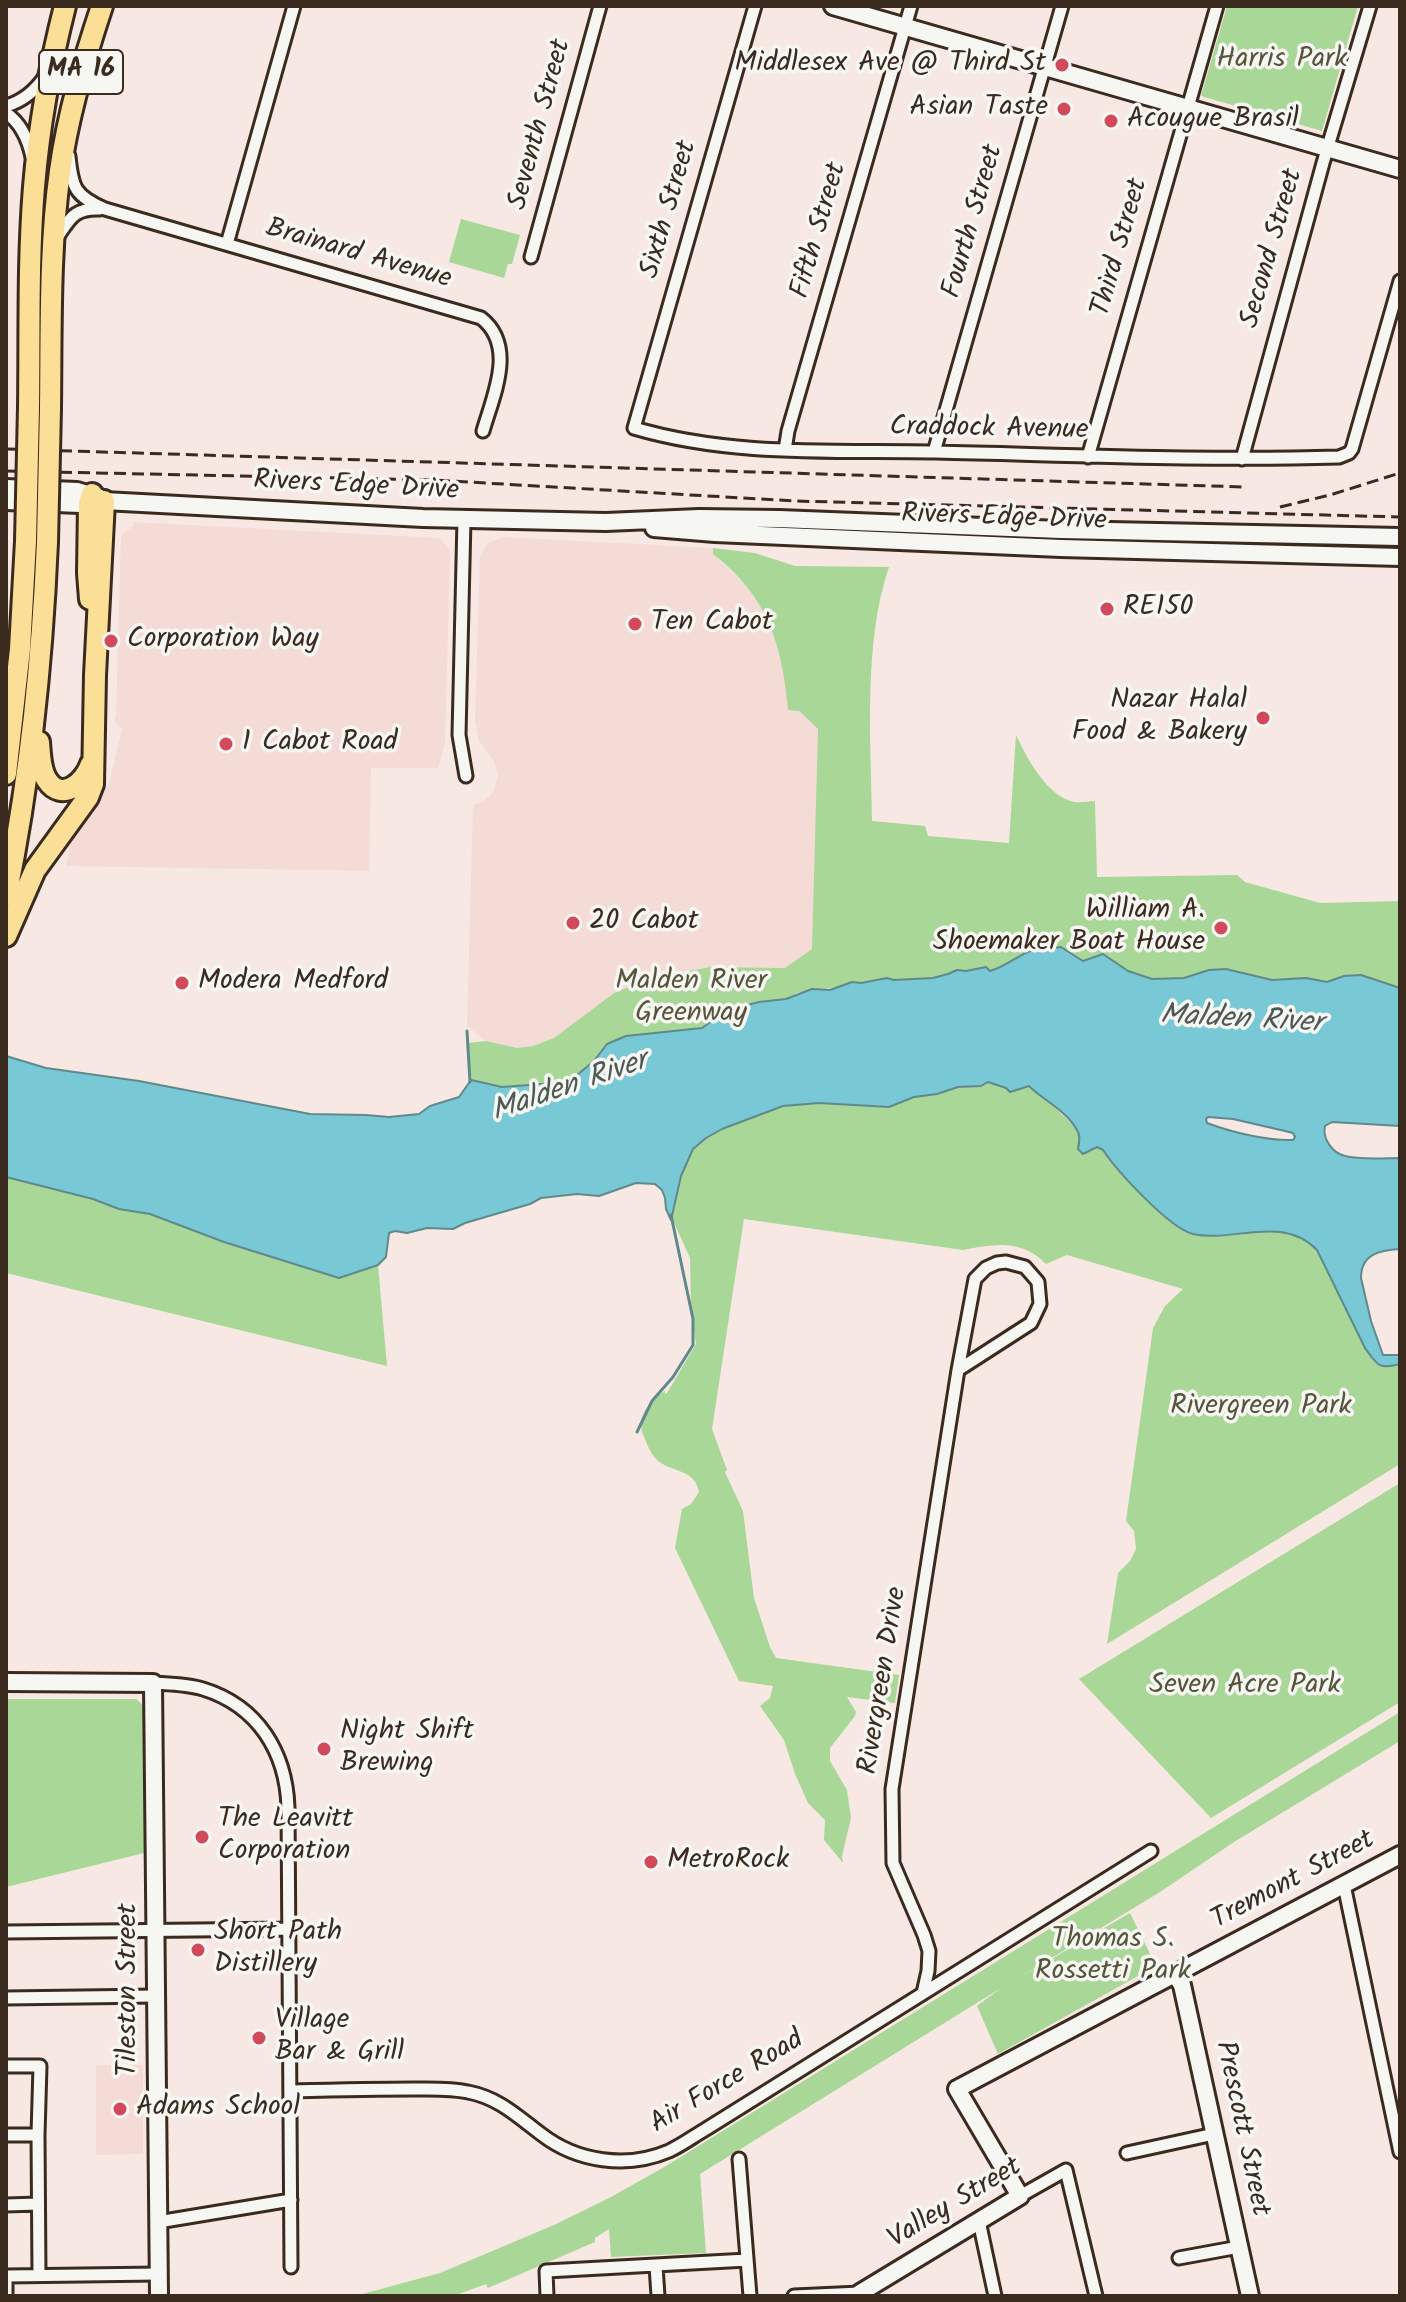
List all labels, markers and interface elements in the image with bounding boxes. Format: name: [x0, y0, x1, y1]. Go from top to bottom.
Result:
street label: Seventh Street: [503, 36, 581, 214]
park label: Harris Park: [1217, 44, 1347, 78]
place label: Middlesex Ave @ Third St: [734, 48, 1046, 82]
road number: MA 16: [39, 50, 123, 94]
marker: Middlesex Ave @ Third St: [1053, 56, 1071, 74]
place label: Asian Taste: [910, 92, 1048, 126]
marker: Asian Taste: [1055, 100, 1073, 118]
place label: Acougue Brasil: [1127, 104, 1299, 138]
marker: Acougue Brasil: [1102, 112, 1120, 130]
street label: Sixth Street: [635, 137, 707, 283]
street label: Fourth Street: [937, 141, 1013, 303]
street label: Fifth Street: [786, 159, 856, 303]
street label: Second Street: [1235, 166, 1313, 332]
street label: Third Street: [1086, 175, 1158, 321]
street label: Brainard Avenue: [261, 213, 455, 299]
street label: Craddock Avenue: [889, 412, 1089, 450]
street label: Rivers Edge Drive: [252, 466, 460, 510]
street label: Rivers Edge Drive: [901, 500, 1107, 540]
place label: RE150: [1123, 592, 1194, 626]
marker: RE150: [1098, 600, 1116, 618]
place label: Ten Cabot: [651, 607, 773, 641]
marker: Ten Cabot: [626, 615, 644, 633]
place label: Corporation Way: [127, 624, 319, 658]
marker: Corporation Way: [102, 632, 120, 650]
place label: Nazar Halal Food & Bakery: [1072, 685, 1247, 751]
marker: Nazar Halal Food & Bakery: [1254, 709, 1272, 727]
place label: 1 Cabot Road: [242, 727, 398, 761]
marker: 1 Cabot Road: [217, 735, 235, 753]
place label: William A. Shoemaker Boat House: [933, 895, 1205, 961]
place label: 20 Cabot: [589, 906, 699, 940]
marker: 20 Cabot: [564, 914, 582, 932]
marker: William A. Shoemaker Boat House: [1212, 919, 1230, 937]
place label: Modera Medford: [198, 966, 388, 1000]
park label: Malden River Greenway: [615, 966, 767, 1032]
marker: Modera Medford: [173, 974, 191, 992]
water label: Malden River: [1159, 1000, 1323, 1044]
water label: Malden River: [487, 1046, 653, 1132]
park label: Rivergreen Park: [1170, 1391, 1352, 1425]
street label: Rivergreen Drive: [854, 1585, 916, 1777]
park label: Seven Acre Park: [1149, 1670, 1341, 1704]
place label: Night Shift Brewing: [340, 1716, 474, 1782]
marker: Night Shift Brewing: [315, 1740, 333, 1758]
place label: The Leavitt Corporation: [218, 1804, 353, 1870]
street label: Tremont Street: [1207, 1825, 1381, 1939]
marker: The Leavitt Corporation: [193, 1828, 211, 1846]
place label: MetroRock: [667, 1845, 789, 1879]
marker: MetroRock: [642, 1853, 660, 1871]
street label: Tileston Street: [113, 1903, 147, 2077]
place label: Short Path Distillery: [214, 1917, 342, 1983]
park label: Thomas S. Rossetti Park: [1035, 1924, 1191, 1990]
marker: Short Path Distillery: [189, 1941, 207, 1959]
place label: Village Bar & Grill: [275, 2005, 404, 2071]
street label: Air Force Road: [645, 2025, 811, 2143]
marker: Village Bar & Grill: [250, 2029, 268, 2047]
street label: Prescott Street: [1205, 2038, 1275, 2220]
place label: Adams School: [136, 2092, 300, 2126]
marker: Adams School: [111, 2100, 129, 2118]
street label: Valley Street: [883, 2152, 1029, 2258]

